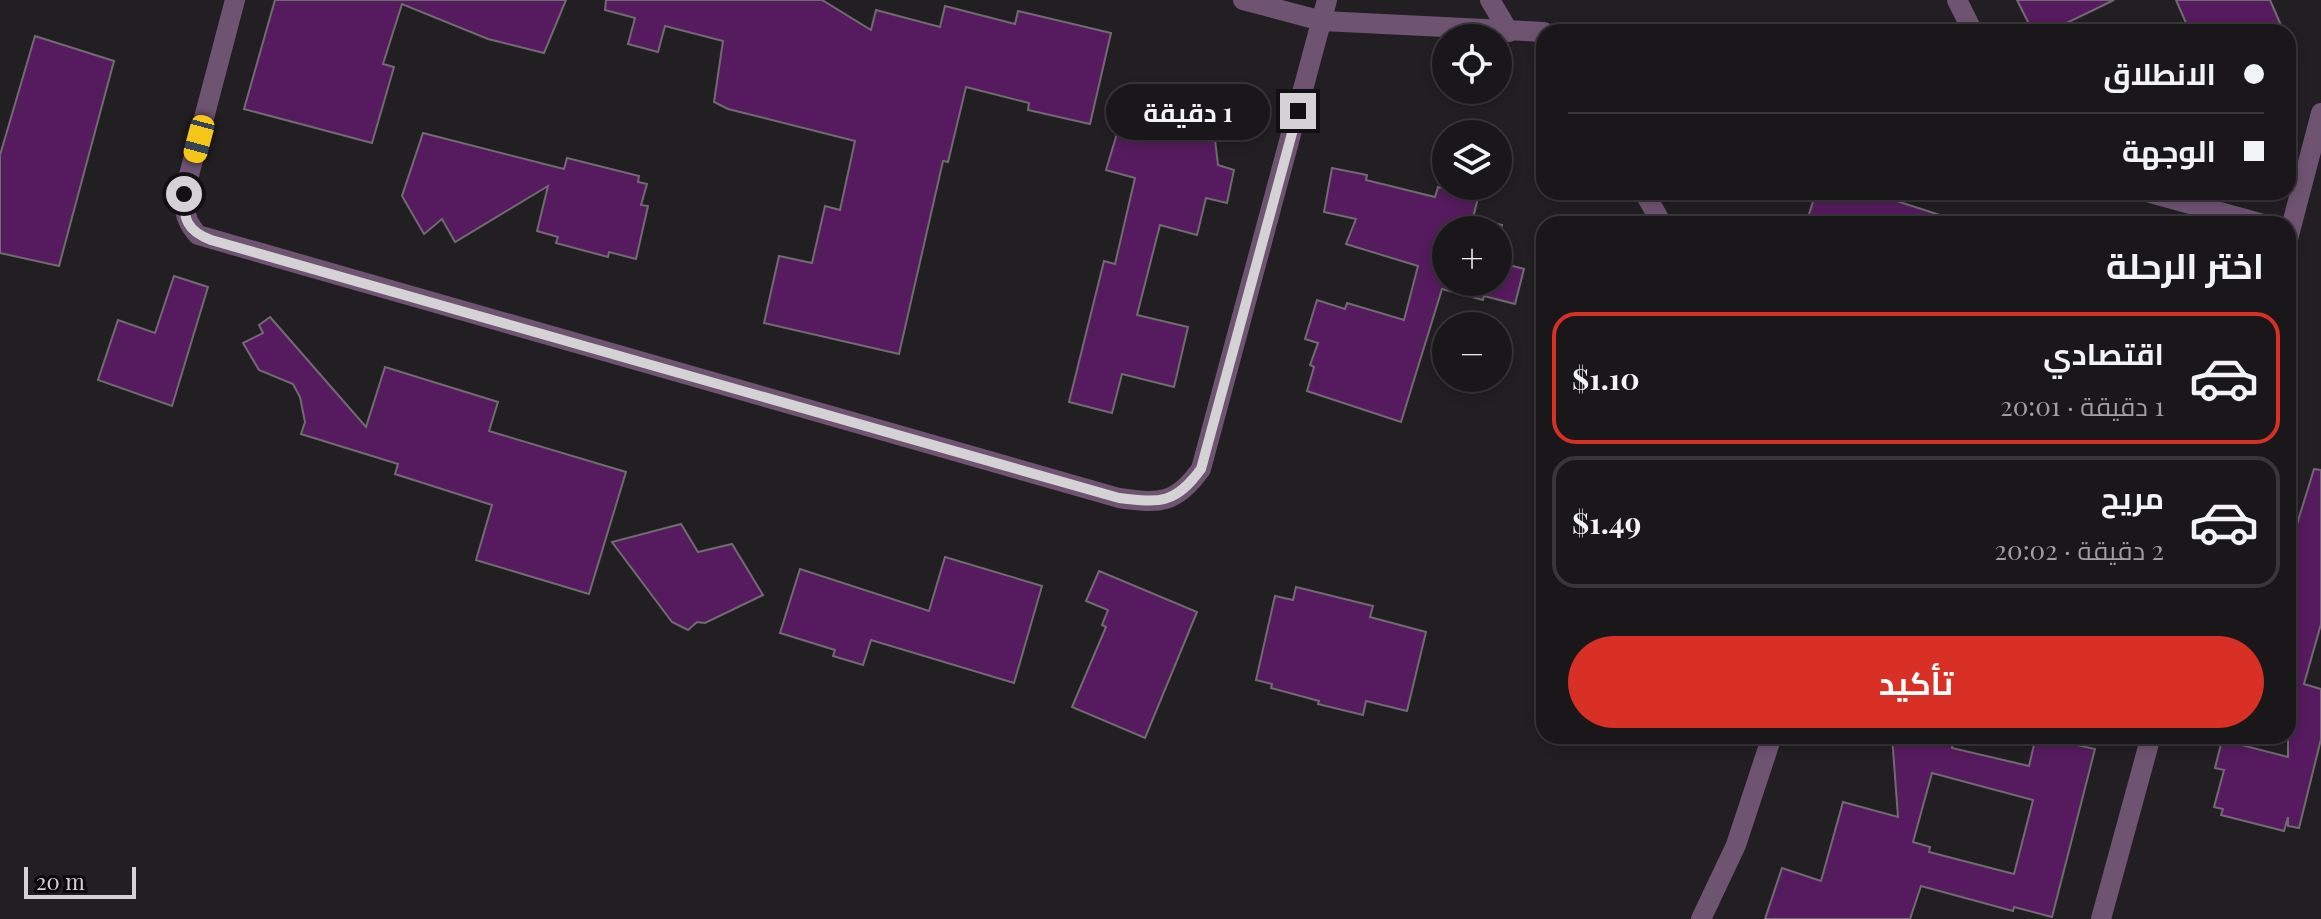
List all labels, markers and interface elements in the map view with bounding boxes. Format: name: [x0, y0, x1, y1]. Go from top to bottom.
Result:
map controls: [1432, 24, 1512, 392]
button: locate: [1432, 24, 1512, 104]
text: الانطلاق: [2103, 53, 2216, 93]
callout: 1 دقيقة: [1106, 83, 1270, 139]
route end: [1280, 93, 1316, 129]
text: 1 دقيقة: [1143, 94, 1233, 129]
car: [181, 113, 217, 165]
button: layers: [1432, 120, 1512, 200]
text: الوجهة: [2122, 130, 2216, 170]
route start: [166, 176, 202, 212]
button: +: [1432, 216, 1512, 296]
text: اختر الرحلة: [2106, 240, 2264, 288]
button: −: [1432, 312, 1512, 392]
text: اقتصادي: [2043, 333, 2164, 373]
icon: car: [2188, 342, 2260, 414]
text: $1.10: [1572, 358, 1640, 398]
text: 1 دقيقة · 20:01: [2000, 388, 2164, 423]
text: مريح: [2101, 477, 2164, 517]
icon: car: [2188, 486, 2260, 558]
text: $1.49: [1572, 502, 1641, 542]
text: 2 دقيقة · 20:02: [1995, 532, 2164, 567]
button: تأكيد: [1568, 636, 2264, 728]
scale bar: [24, 863, 136, 899]
text: 20 m: [36, 866, 85, 896]

